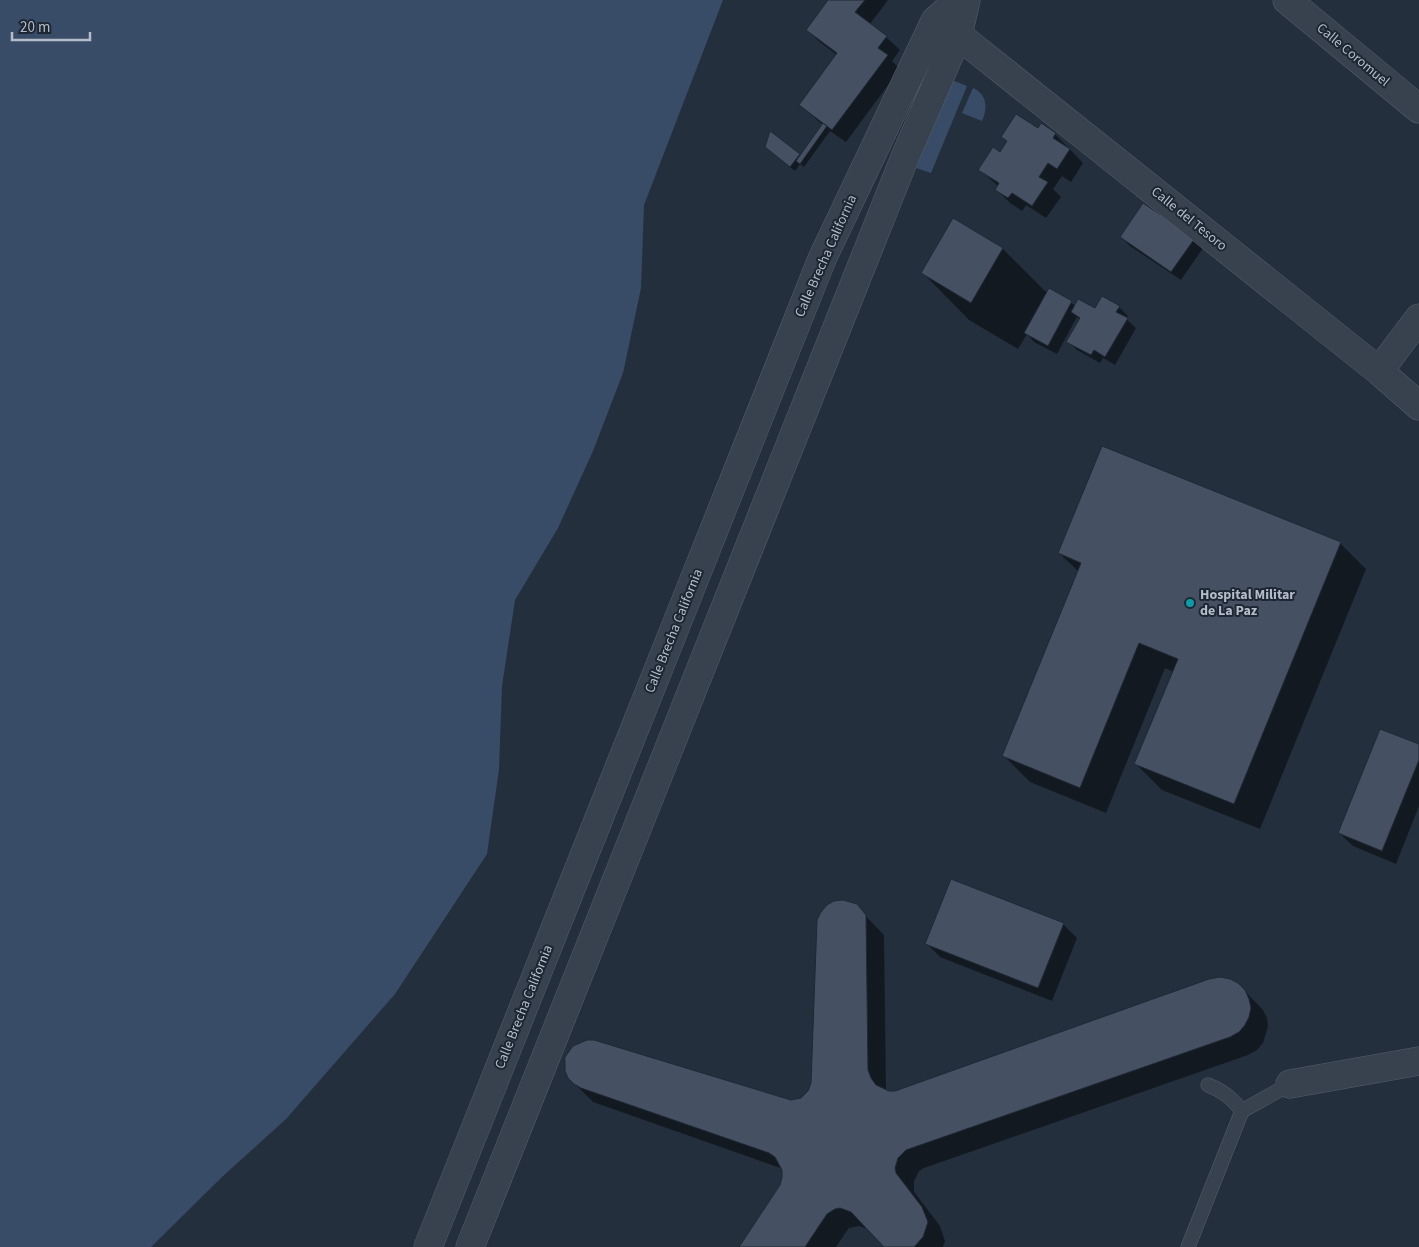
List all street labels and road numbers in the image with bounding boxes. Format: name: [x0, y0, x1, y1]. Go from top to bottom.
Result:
street label: Calle Coromuel: [1312, 19, 1394, 92]
street label: Calle del Tesoro: [1147, 182, 1231, 256]
street label: Calle Brecha California: [790, 191, 862, 321]
street label: Calle Brecha California: [640, 566, 708, 696]
street label: Calle Brecha California: [490, 942, 558, 1072]

